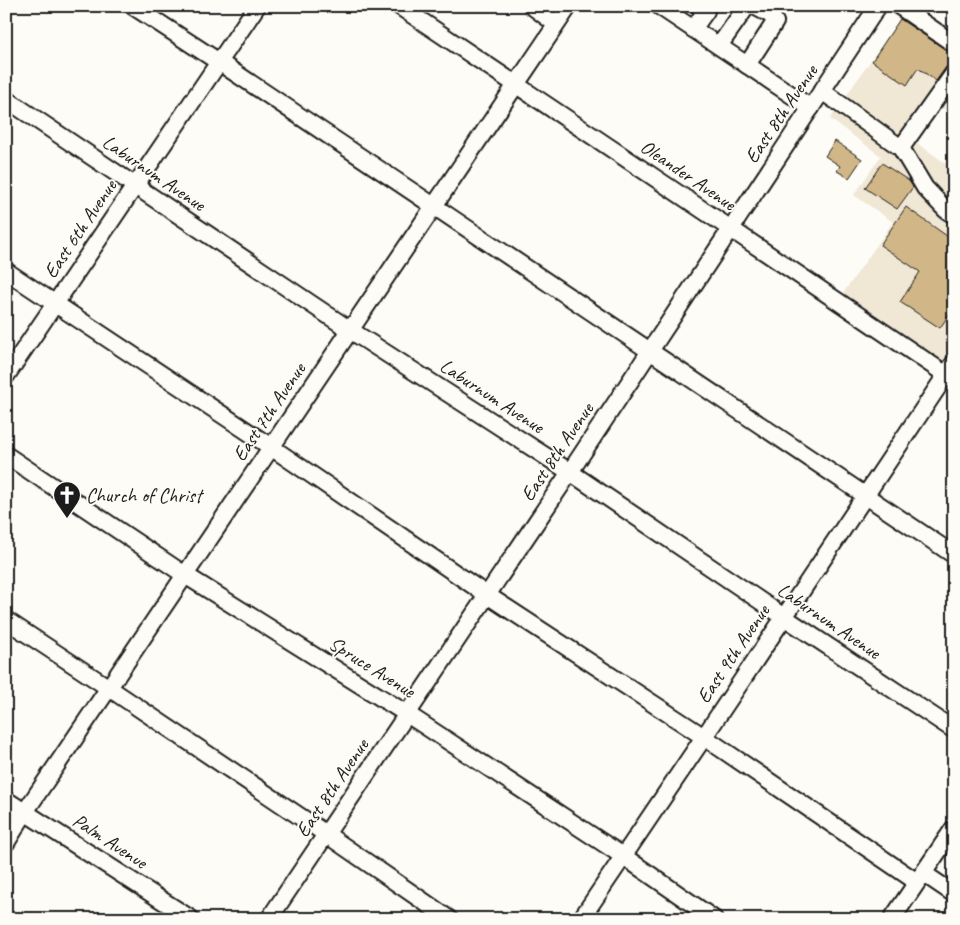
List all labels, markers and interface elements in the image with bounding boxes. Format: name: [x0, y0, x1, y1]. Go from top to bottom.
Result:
street label: East 8th Avenue: [739, 59, 824, 168]
street label: Laburnum Avenue: [98, 129, 212, 217]
street label: Oleander Avenue: [636, 134, 742, 217]
street label: East 6th Avenue: [38, 174, 123, 283]
street label: Laburnum Avenue: [435, 353, 550, 440]
street label: East 7th Avenue: [227, 357, 312, 466]
street label: East 8th Avenue: [515, 397, 600, 506]
church icon: Church of Christ: [52, 480, 82, 519]
place label: Church of Christ: [86, 483, 205, 508]
street label: Laburnum Avenue: [773, 577, 887, 665]
street label: East 9th Avenue: [691, 599, 776, 708]
street label: Spruce Avenue: [324, 631, 421, 704]
street label: East 8th Avenue: [290, 733, 375, 842]
street label: Palm Avenue: [68, 808, 153, 875]

